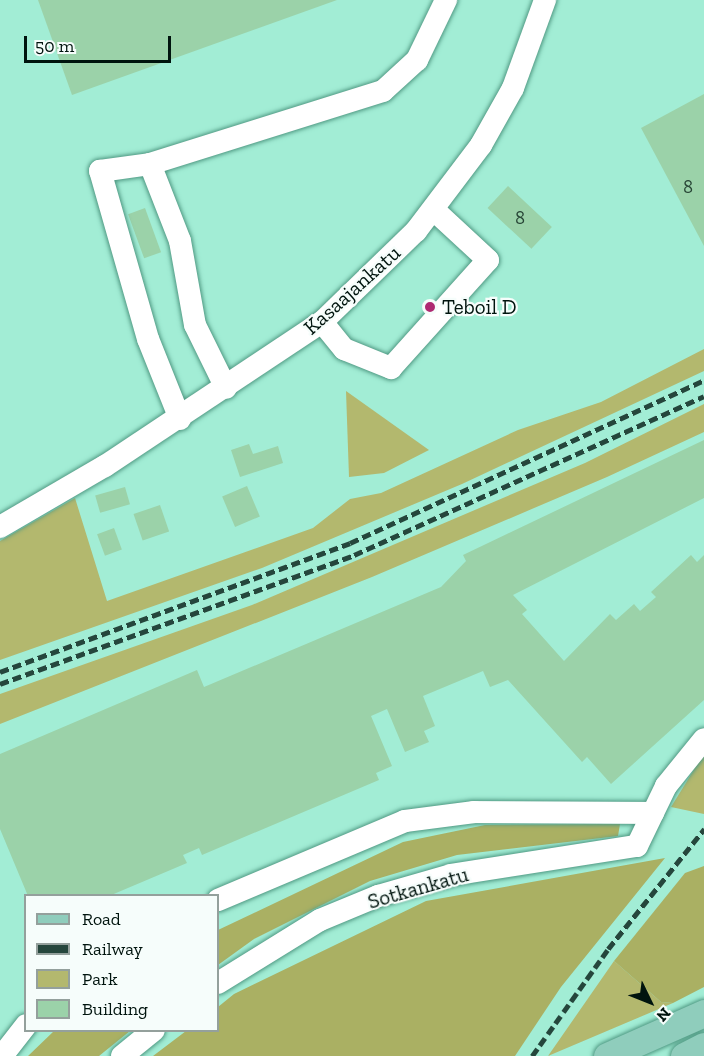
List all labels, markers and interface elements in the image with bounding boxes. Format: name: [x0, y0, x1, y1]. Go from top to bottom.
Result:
scale bar: [27, 24, 174, 62]
text: 50 m: [35, 35, 74, 57]
house number: 8: [683, 176, 693, 198]
house number: 8: [515, 207, 525, 229]
street label: Kasaajankatu: [299, 240, 405, 340]
place label: Teboil D: [442, 294, 517, 320]
marker: Teboil D: [423, 300, 437, 314]
street label: Sotkankatu: [365, 862, 471, 914]
legend: [24, 894, 219, 1032]
text: Road: [82, 908, 121, 930]
text: Railway: [82, 938, 143, 960]
text: Park: [82, 968, 118, 990]
north arrow: [620, 972, 680, 1032]
text: Building: [82, 998, 148, 1020]
text: N: [652, 1004, 675, 1026]

